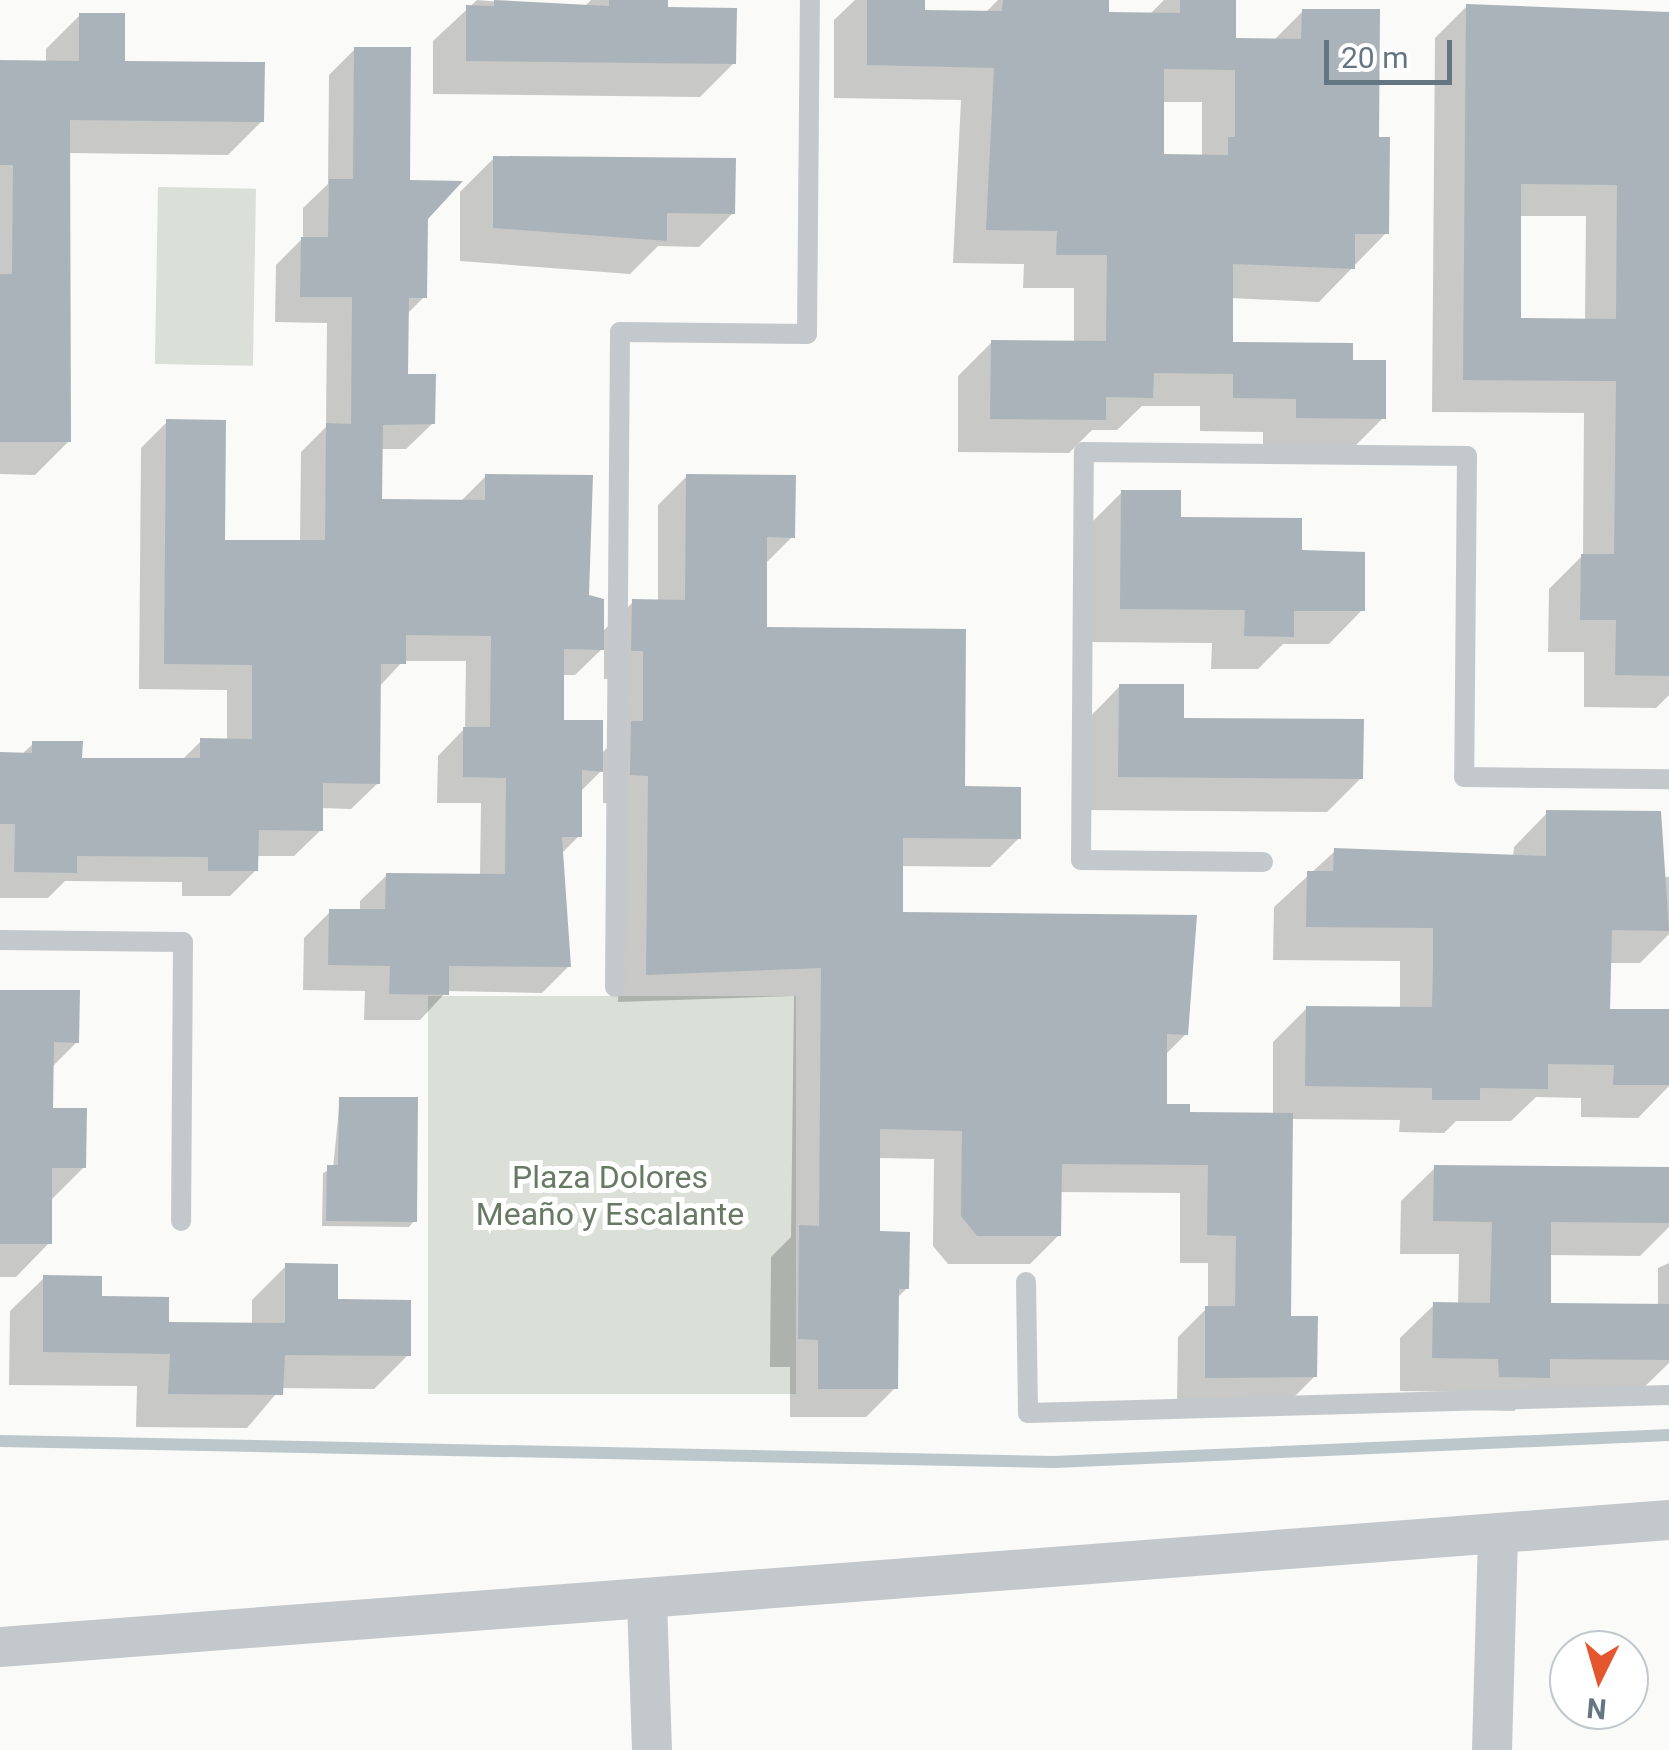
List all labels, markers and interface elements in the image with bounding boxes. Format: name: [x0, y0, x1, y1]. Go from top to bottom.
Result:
scale bar: [1329, 20, 1456, 82]
text: 20 m: [1341, 40, 1408, 75]
park label: Plaza Dolores Meaño y Escalante: [476, 1159, 744, 1234]
north arrow: [1549, 1630, 1649, 1730]
text: N: [1585, 1691, 1608, 1726]

